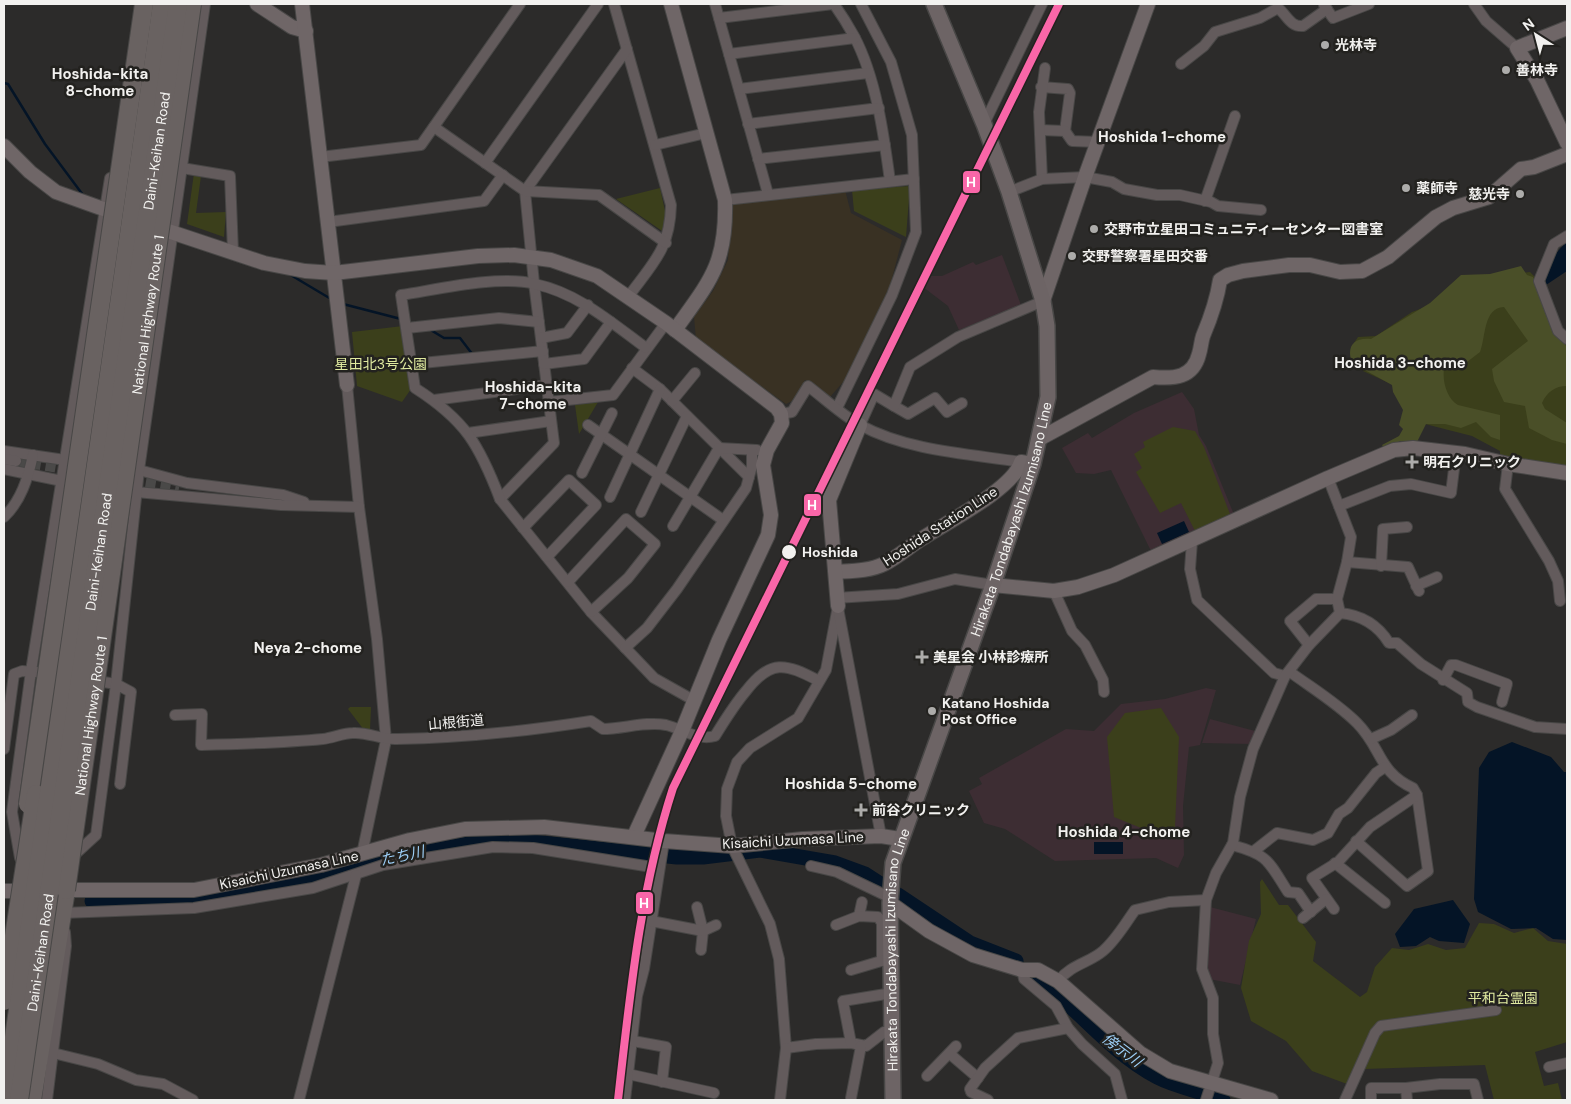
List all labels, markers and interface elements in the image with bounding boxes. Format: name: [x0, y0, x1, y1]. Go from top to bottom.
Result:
north arrow: [1511, 10, 1561, 60]
text: N: [1519, 14, 1538, 35]
place label: 光林寺: [1335, 36, 1377, 54]
marker: 光林寺: [1319, 39, 1331, 51]
place label: 善林寺: [1516, 61, 1558, 79]
district label: Hoshida-kita 8-chome: [52, 64, 148, 101]
marker: 善林寺: [1500, 64, 1512, 76]
street label: Daini-Keihan Road: [139, 91, 174, 211]
district label: Hoshida 1-chome: [1098, 127, 1226, 147]
line badge: H: [962, 170, 981, 194]
text: H: [966, 173, 976, 191]
place label: 薬師寺: [1416, 179, 1458, 197]
marker: 薬師寺: [1400, 182, 1412, 194]
place label: 慈光寺: [1468, 185, 1510, 203]
marker: 慈光寺: [1514, 188, 1526, 200]
place label: 交野市立星田コミュニティーセンター図書室: [1104, 220, 1383, 238]
marker: 交野市立星田コミュニティーセンター図書室: [1088, 223, 1100, 235]
street label: National Highway Route 1: [128, 234, 168, 396]
place label: 交野警察署星田交番: [1082, 247, 1208, 265]
marker: 交野警察署星田交番: [1066, 250, 1078, 262]
district label: Hoshida 3-chome: [1334, 353, 1466, 373]
park label: 星田北3号公園: [335, 355, 427, 373]
district label: Hoshida-kita 7-chome: [485, 377, 581, 414]
street label: Hirakata Tondabayashi Izumisano Line: [966, 400, 1056, 639]
place label: 明石クリニック: [1423, 453, 1521, 471]
marker: 明石クリニック: [1405, 455, 1419, 469]
street label: Hoshida Station Line: [879, 482, 1001, 570]
street label: Daini-Keihan Road: [81, 492, 116, 612]
line badge: H: [803, 493, 822, 517]
text: H: [807, 496, 817, 514]
marker: Hoshida: [780, 543, 798, 561]
place label: Hoshida: [802, 543, 858, 561]
street label: National Highway Route 1: [71, 635, 111, 797]
district label: Neya 2-chome: [254, 638, 362, 658]
place label: 美星会 小林診療所: [933, 648, 1048, 666]
marker: 美星会 小林診療所: [915, 650, 929, 664]
place label: Katano Hoshida Post Office: [942, 694, 1049, 728]
marker: Katano Hoshida Post Office: [926, 705, 938, 717]
street label: 山根街道: [427, 711, 485, 733]
district label: Hoshida 5-chome: [785, 774, 917, 794]
place label: 前谷クリニック: [872, 801, 970, 819]
marker: 前谷クリニック: [854, 803, 868, 817]
district label: Hoshida 4-chome: [1058, 822, 1190, 842]
street label: Hirakata Tondabayashi Izumisano Line: [881, 826, 914, 1072]
street label: Kisaichi Uzumasa Line: [722, 827, 864, 853]
water label: たち川: [378, 841, 428, 870]
street label: Kisaichi Uzumasa Line: [218, 846, 360, 894]
line badge: H: [635, 891, 654, 915]
street label: Daini-Keihan Road: [23, 892, 58, 1013]
text: H: [639, 894, 649, 912]
park label: 平和台霊園: [1468, 989, 1538, 1007]
water label: 傍示川: [1098, 1028, 1148, 1073]

